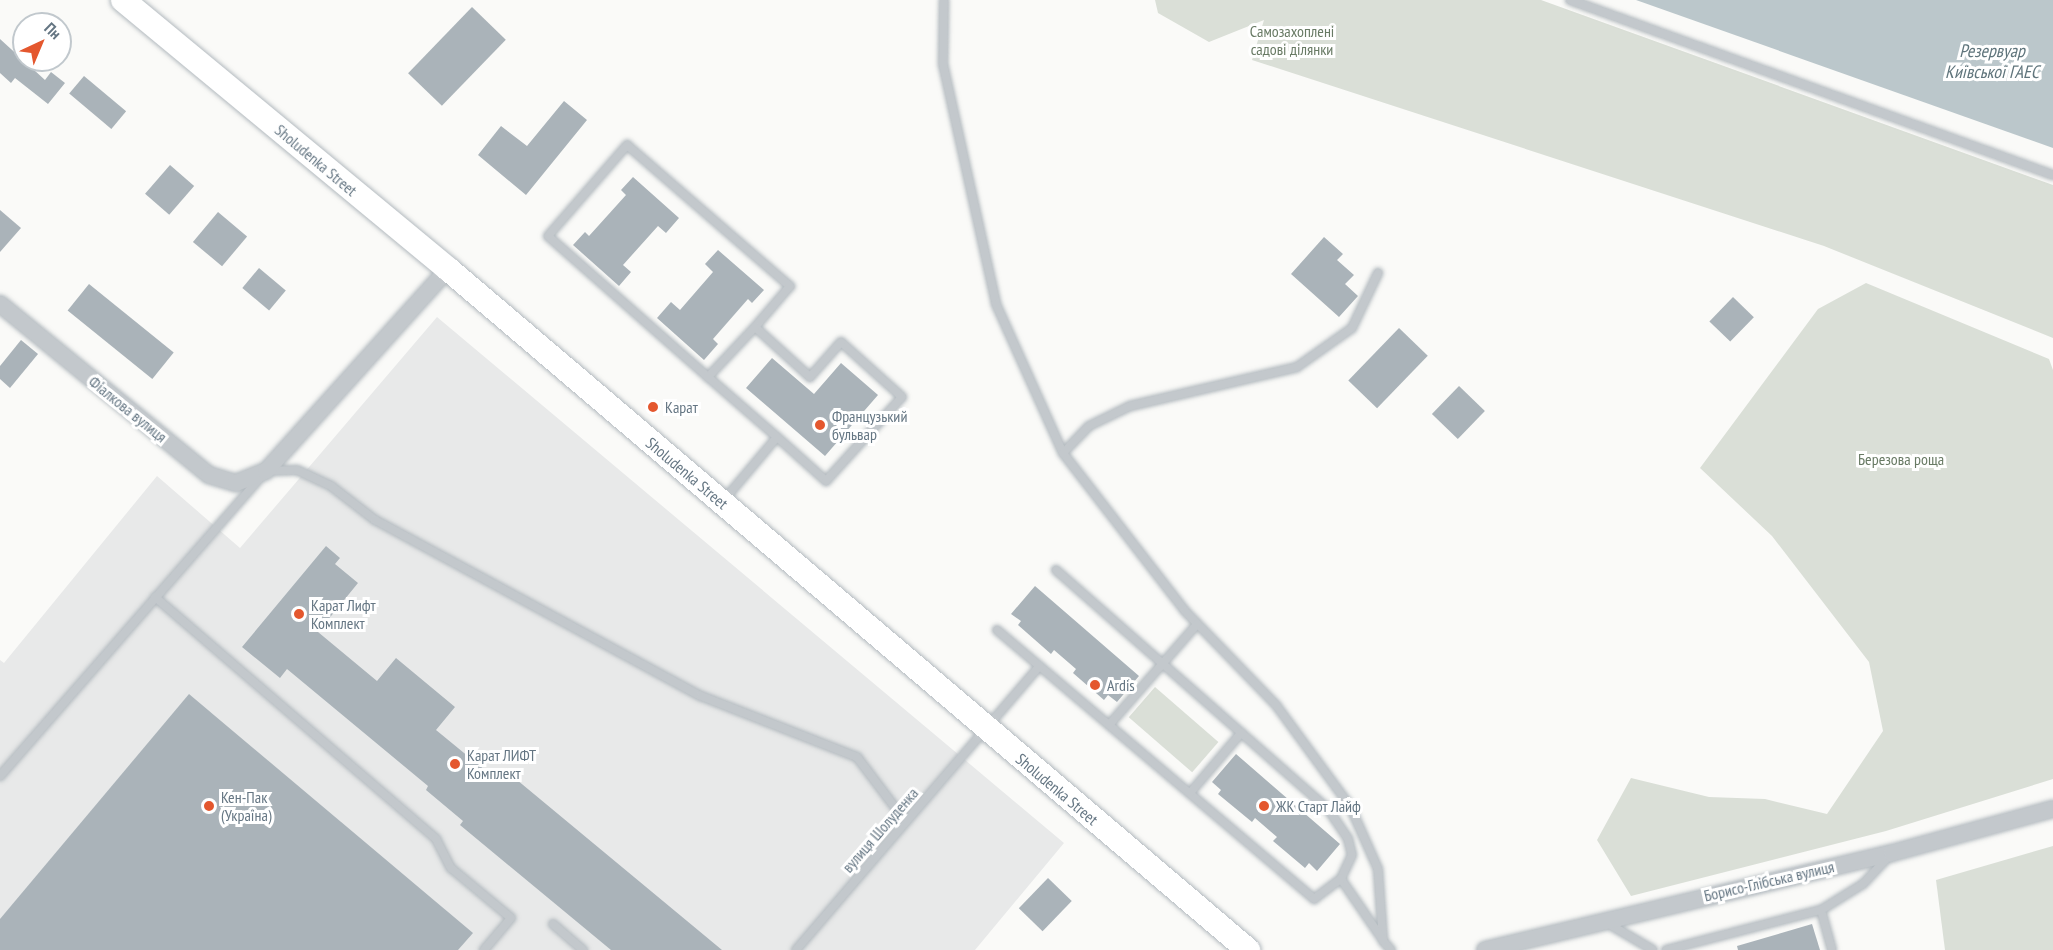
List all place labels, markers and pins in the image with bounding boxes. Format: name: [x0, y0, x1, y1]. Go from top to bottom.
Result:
place label: Карат: [665, 397, 698, 417]
marker: Карат: [646, 400, 660, 414]
place label: Французький бульвар: [832, 406, 907, 444]
marker: Французький бульвар: [813, 418, 827, 432]
place label: Карат Лифт Комплект: [311, 595, 376, 633]
marker: Карат Лифт Комплект: [292, 607, 306, 621]
place label: Ardis: [1107, 675, 1135, 695]
marker: Ardis: [1088, 678, 1102, 692]
place label: Карат ЛИФТ Комплект: [467, 745, 537, 783]
marker: Карат ЛИФТ Комплект: [448, 757, 462, 771]
place label: Кен-Пак (Україна): [221, 787, 272, 825]
place label: ЖК Старт Лайф: [1276, 796, 1361, 816]
marker: Кен-Пак (Україна): [202, 799, 216, 813]
marker: ЖК Старт Лайф: [1257, 799, 1271, 813]

